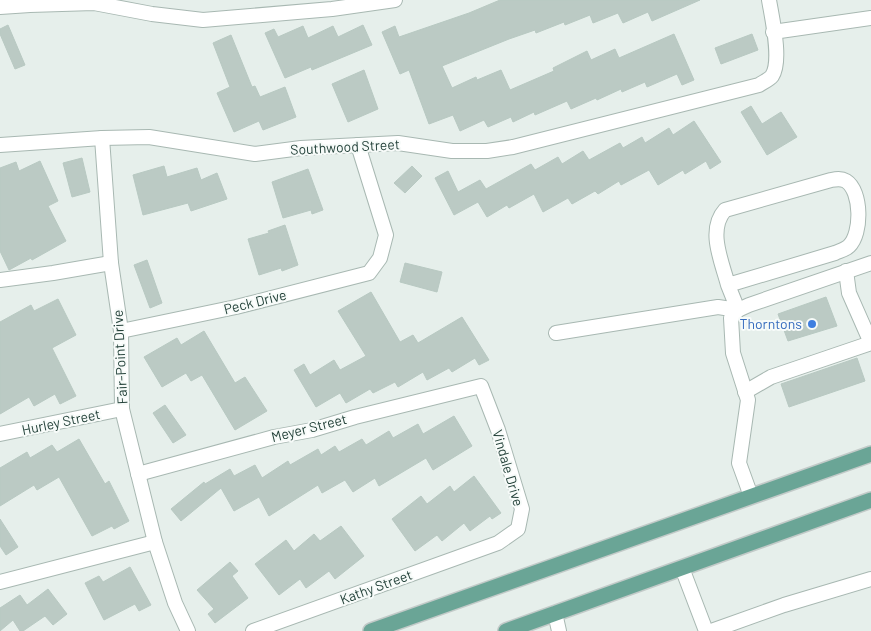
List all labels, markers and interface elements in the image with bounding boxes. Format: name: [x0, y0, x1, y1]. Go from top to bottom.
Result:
street label: Southwood Street: [290, 135, 400, 158]
street label: Peck Drive: [222, 286, 288, 317]
street label: Fair-Point Drive: [109, 309, 130, 405]
place label: Thorntons: [740, 315, 802, 332]
marker: Thorntons: [806, 318, 818, 330]
street label: Hurley Street: [20, 405, 102, 438]
street label: Meyer Street: [269, 410, 348, 445]
street label: Vindale Drive: [489, 428, 528, 508]
street label: Kathy Street: [337, 566, 414, 607]

